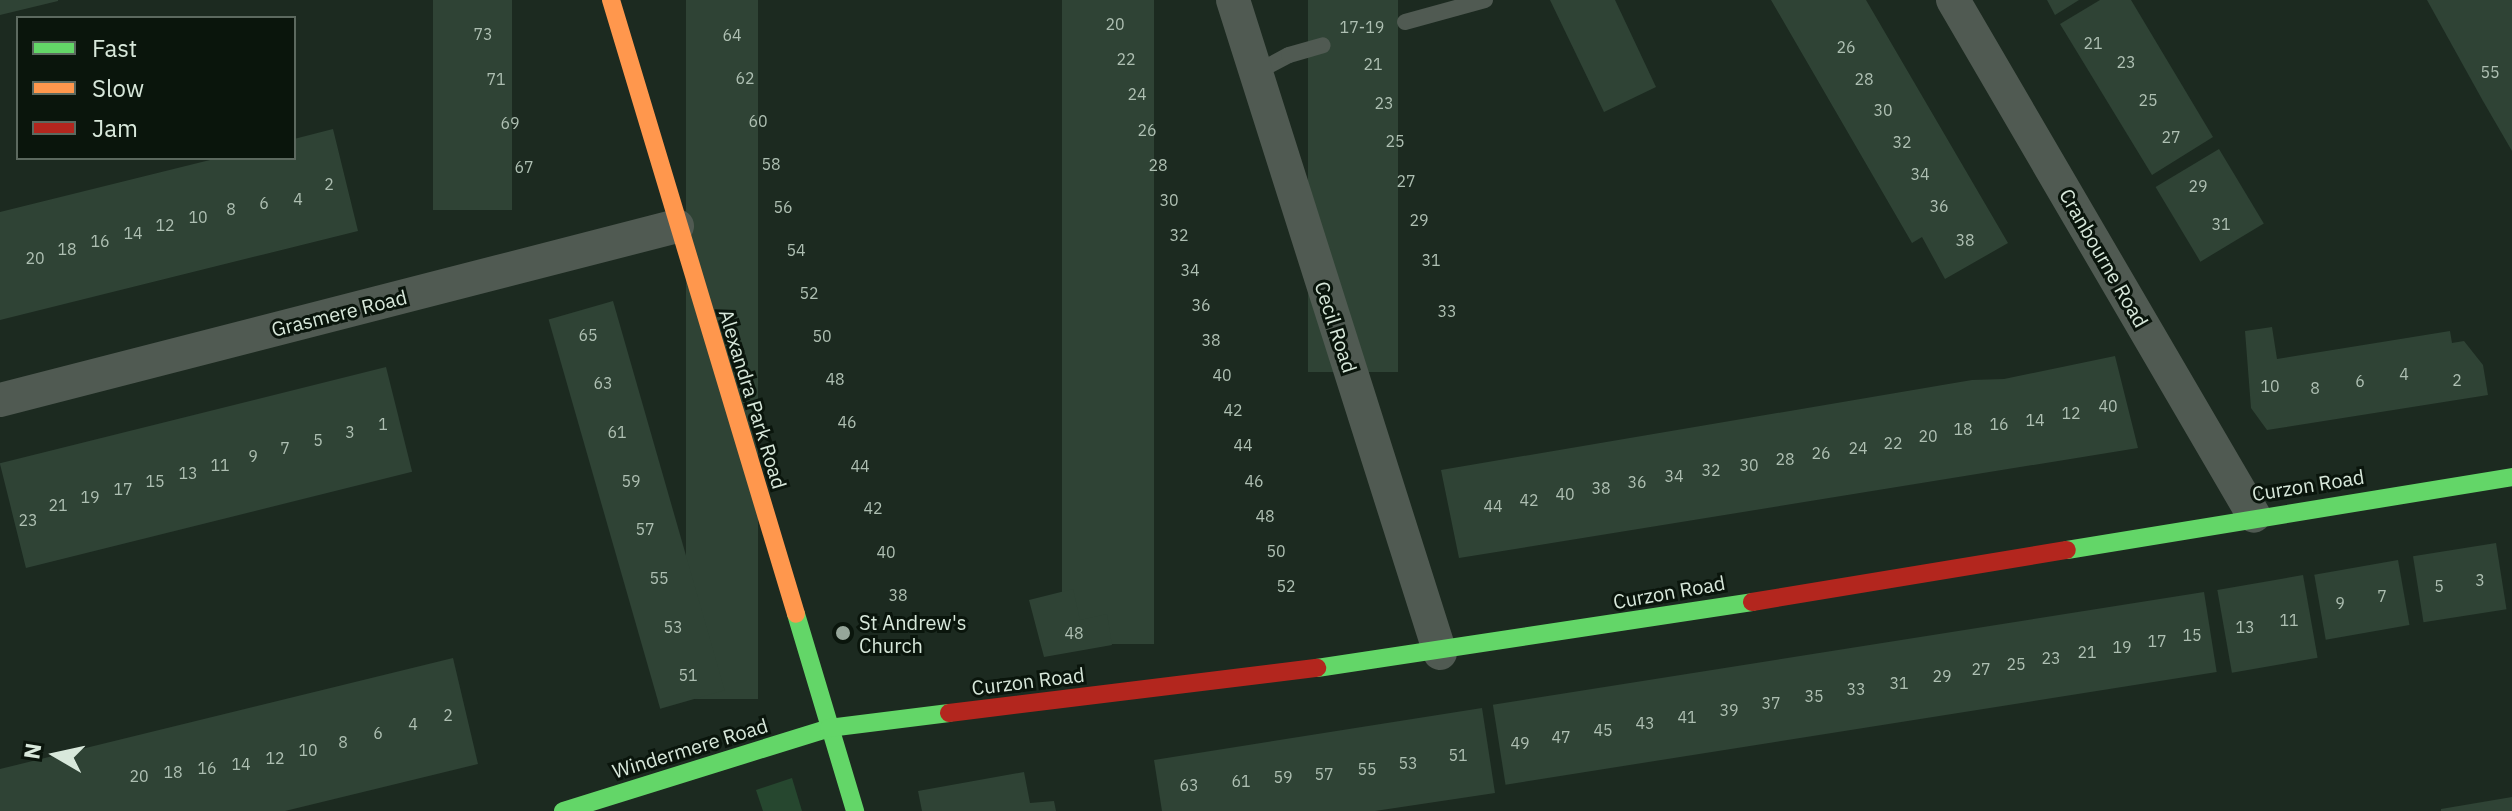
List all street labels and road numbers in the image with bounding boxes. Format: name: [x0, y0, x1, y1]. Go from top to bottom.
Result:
street label: Cranbourne Road: [2055, 184, 2153, 332]
street label: Cecil Road: [1310, 278, 1362, 376]
street label: Grasmere Road: [269, 285, 409, 341]
street label: Alexandra Park Road: [714, 306, 792, 492]
street label: Curzon Road: [2250, 464, 2366, 506]
street label: Curzon Road: [1611, 570, 1727, 614]
street label: Curzon Road: [970, 662, 1086, 700]
street label: Windermere Road: [609, 713, 771, 783]

